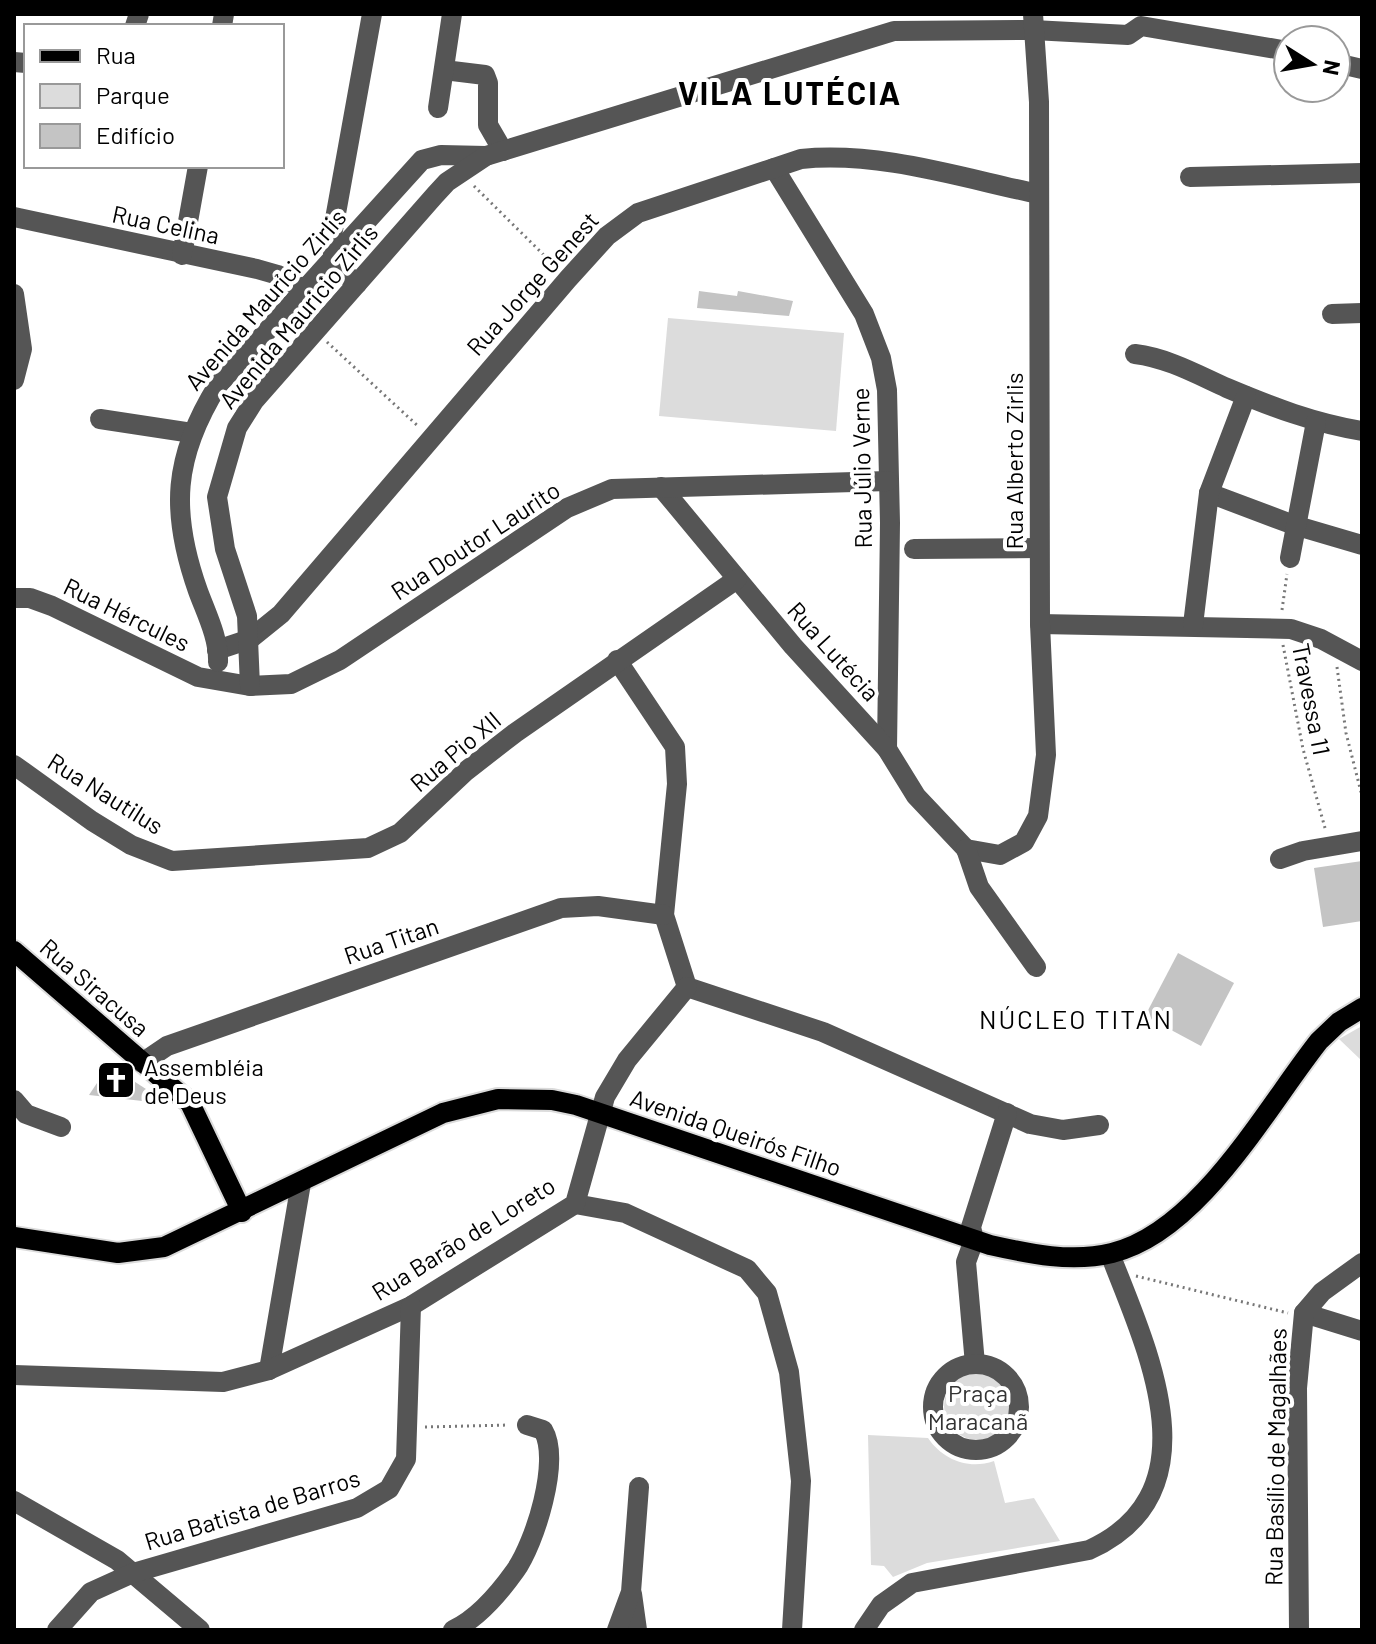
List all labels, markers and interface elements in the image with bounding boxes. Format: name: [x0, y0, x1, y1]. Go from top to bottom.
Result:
legend: [24, 24, 284, 168]
north arrow: [1272, 24, 1352, 104]
text: Rua: [96, 40, 136, 69]
text: N: [1318, 58, 1347, 78]
district label: VILA LUTÉCIA: [678, 73, 902, 111]
text: Parque: [96, 80, 170, 109]
text: Edifício: [96, 120, 175, 149]
street label: Rua Celina: [110, 199, 222, 249]
street label: Avenida Maurício Zirlis: [178, 202, 352, 396]
street label: Rua Jorge Genest: [460, 205, 604, 361]
street label: Avenida Mauricio Zirlis: [212, 218, 384, 414]
street label: Rua Alberto Zirlis: [999, 373, 1028, 550]
street label: Rua Júlio Verne: [845, 387, 877, 549]
street label: Rua Doutor Laurito: [385, 475, 565, 605]
street label: Rua Hércules: [59, 571, 195, 657]
street label: Rua Lutécia: [782, 596, 886, 706]
street label: Travessa 11: [1287, 641, 1337, 757]
street label: Rua Pio XII: [404, 705, 506, 797]
street label: Rua Nautilus: [43, 746, 169, 840]
street label: Rua Titan: [340, 910, 442, 970]
street label: Rua Siracusa: [35, 932, 155, 1042]
district label: NÚCLEO TITAN: [979, 1003, 1173, 1034]
place label: Assembléia de Deus: [144, 1052, 264, 1109]
church icon: Assembléia de Deus: [95, 1059, 137, 1101]
street label: Avenida Queirós Filho: [627, 1082, 845, 1182]
street label: Rua Barão de Loreto: [366, 1170, 560, 1306]
street label: Rua Basílio de Magalhães: [1258, 1328, 1292, 1586]
park label: Praça Maracanã: [928, 1378, 1028, 1435]
street label: Rua Batista de Barros: [141, 1462, 363, 1556]

